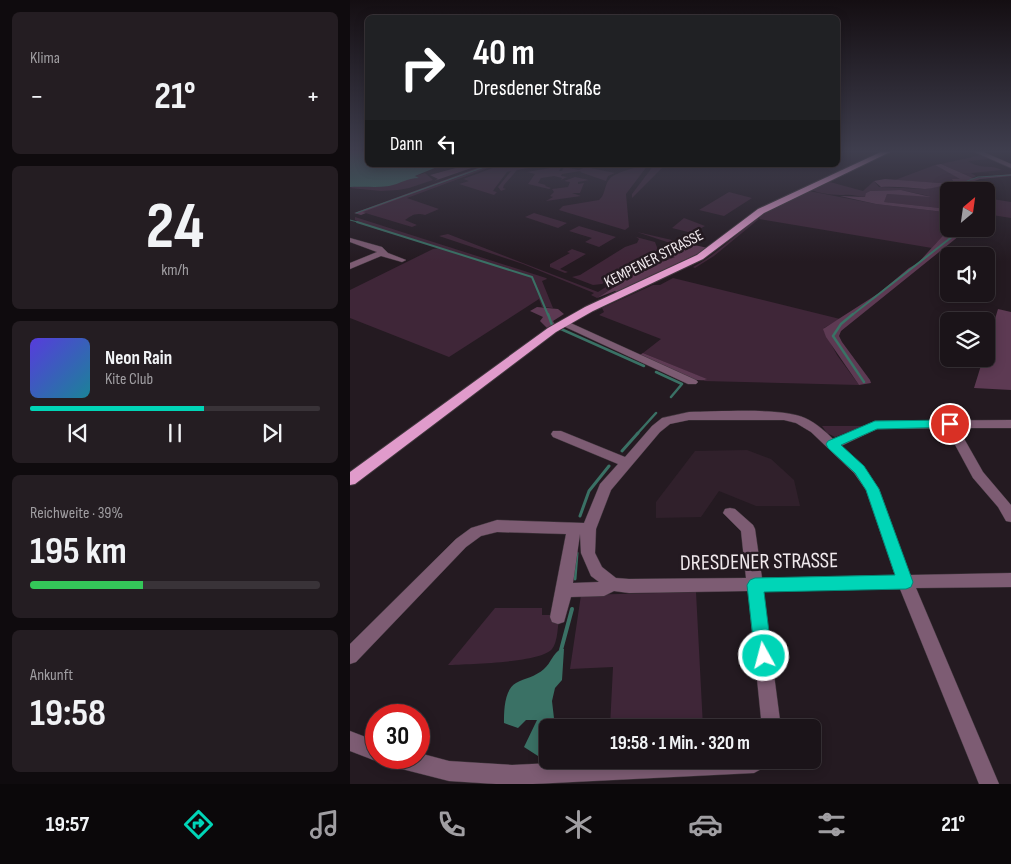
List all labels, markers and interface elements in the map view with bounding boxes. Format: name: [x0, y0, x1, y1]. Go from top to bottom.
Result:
text: 40 m: [473, 32, 535, 75]
icon: right: [390, 35, 455, 100]
text: Klima: [30, 49, 60, 68]
text: 21°: [154, 74, 196, 119]
text: Dresdener Straße: [473, 75, 601, 102]
text: −: [30, 80, 44, 113]
text: +: [306, 80, 320, 113]
icon: left: [433, 130, 461, 158]
text: Dann: [390, 133, 423, 156]
north arrow: [940, 182, 995, 238]
map controls: [940, 182, 995, 367]
text: 24: [146, 189, 204, 267]
street label: KEMPENER STRASSE: [601, 226, 707, 292]
button: sound: [940, 247, 995, 302]
text: km/h: [161, 261, 189, 280]
button: layers: [940, 312, 995, 367]
text: Neon Rain: [105, 347, 172, 370]
text: Kite Club: [105, 370, 153, 389]
pin: [929, 403, 971, 445]
icon: arrive: [936, 410, 964, 438]
icon: previous: [64, 419, 92, 447]
icon: pause: [161, 419, 189, 447]
icon: next: [258, 419, 286, 447]
text: Reichweite · 39%: [30, 504, 123, 523]
text: 195 km: [30, 529, 127, 574]
street label: DRESDENER STRASSE: [680, 547, 838, 577]
position arrow: [737, 629, 789, 681]
text: Ankunft: [30, 666, 73, 685]
text: 19:58: [30, 691, 106, 736]
speed limit sign: 30: [365, 704, 430, 769]
text: 19:58 · 1 Min. · 320 m: [610, 732, 750, 755]
icon: directions: [181, 807, 216, 842]
icon: music: [307, 807, 342, 842]
icon: phone: [434, 807, 469, 842]
icon: climate: [561, 807, 596, 842]
icon: car: [688, 807, 723, 842]
icon: filters: [814, 807, 849, 842]
text: 19:57: [46, 811, 89, 838]
text: 21°: [941, 811, 965, 838]

